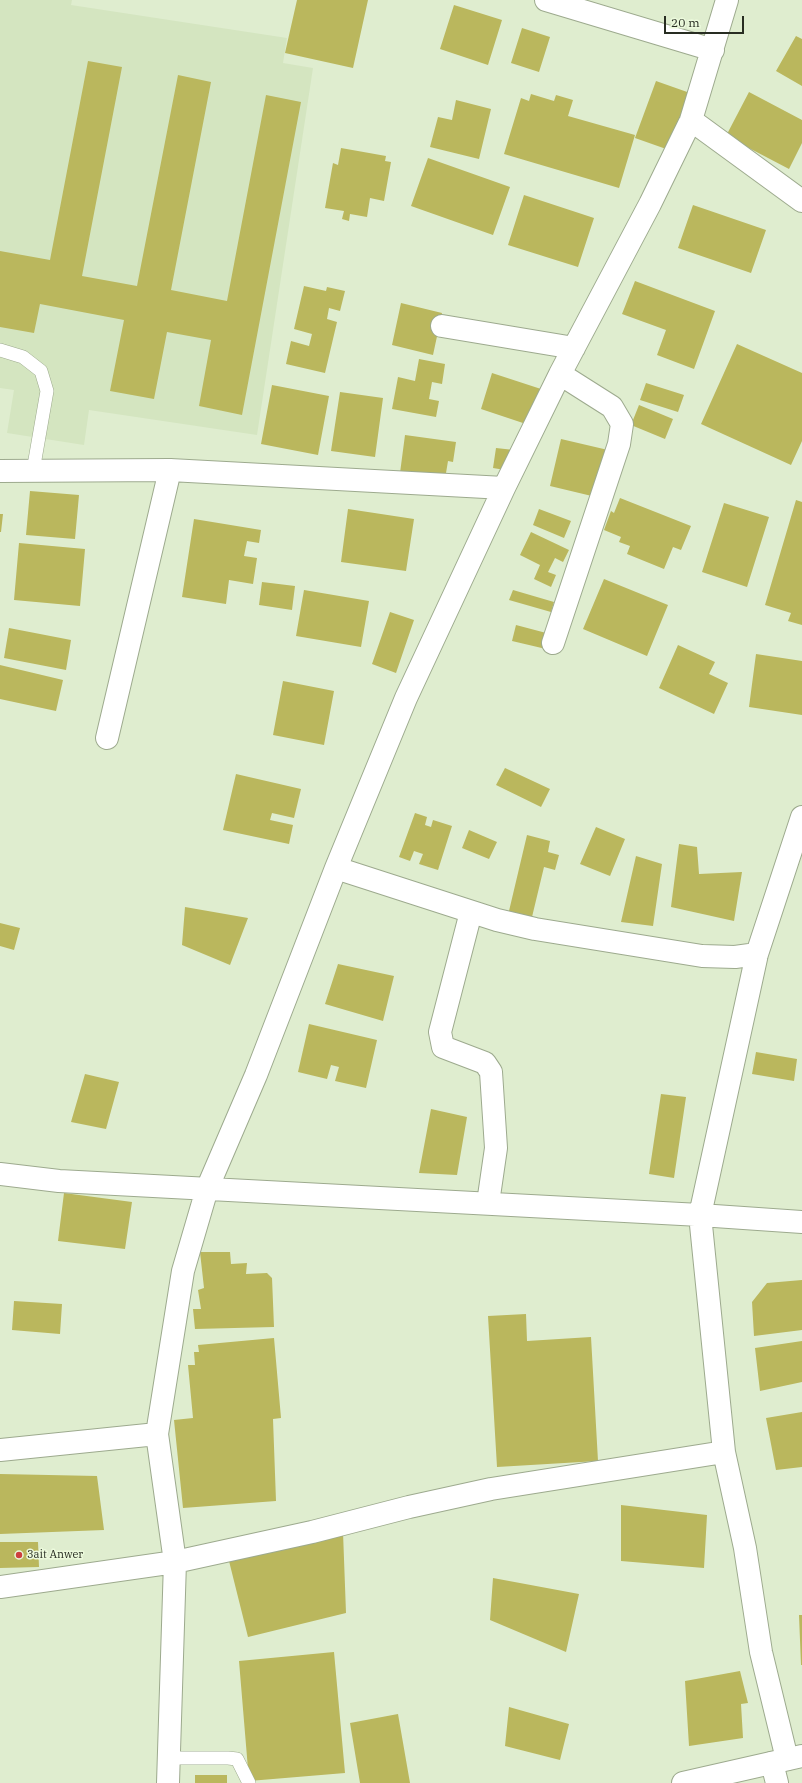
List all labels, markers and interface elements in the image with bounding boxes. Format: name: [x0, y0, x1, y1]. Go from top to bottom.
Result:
scale bar: [666, 8, 746, 34]
text: 20 m: [671, 15, 700, 30]
place label: 3ait Anwer: [27, 1548, 83, 1562]
marker: 3ait Anwer: [14, 1550, 24, 1560]

